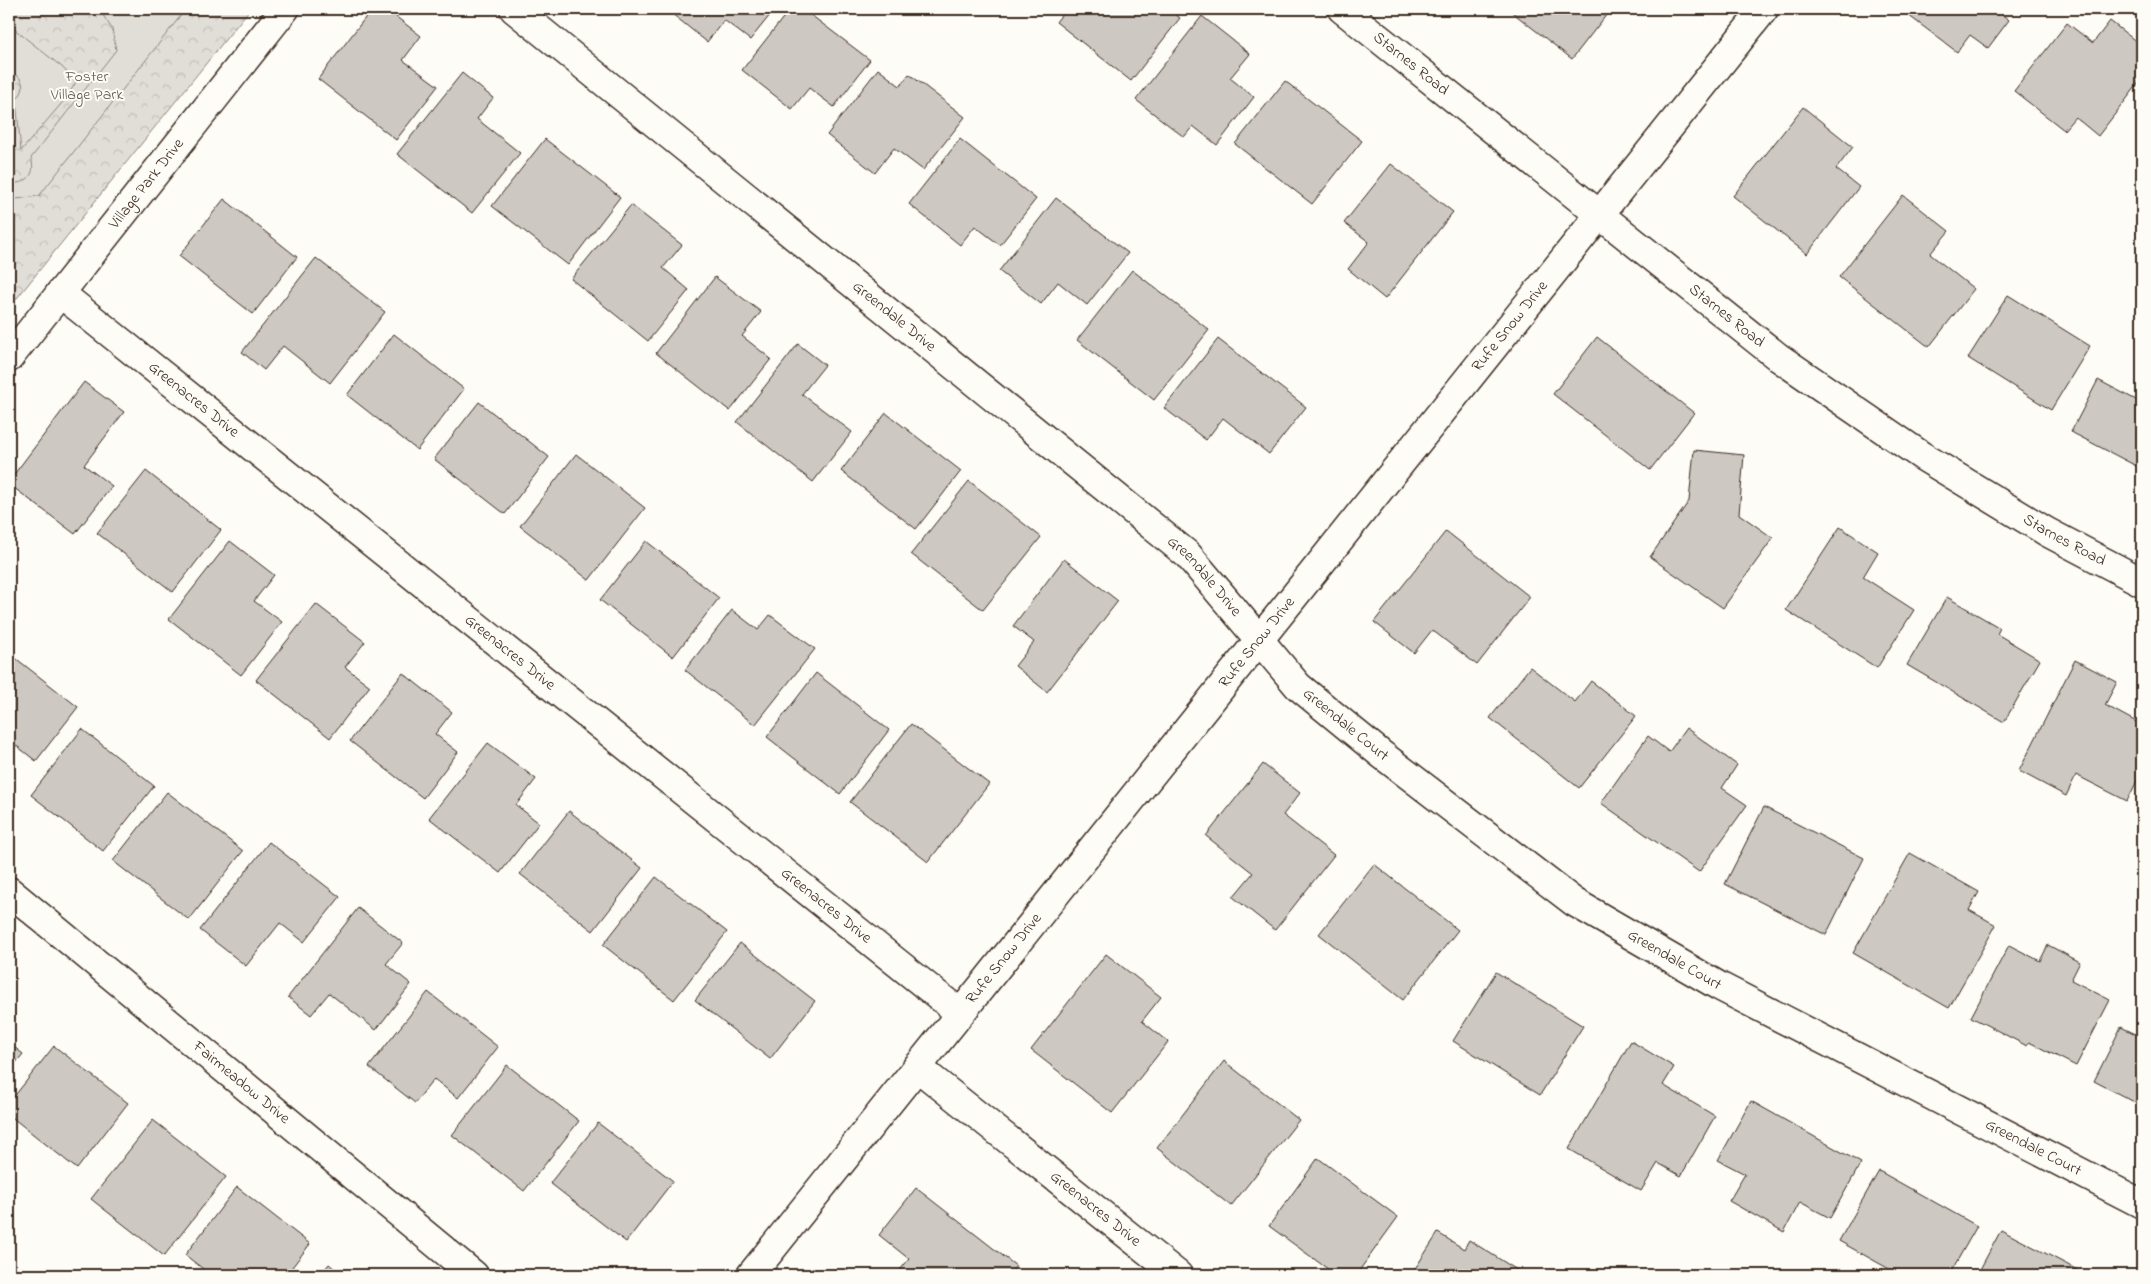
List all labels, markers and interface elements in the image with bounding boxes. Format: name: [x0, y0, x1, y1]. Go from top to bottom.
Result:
street label: Starnes Road: [1368, 26, 1454, 102]
park label: Foster Village Park: [50, 65, 124, 107]
street label: Village Park Drive: [103, 133, 191, 235]
street label: Greendale Drive: [847, 275, 942, 359]
street label: Rufe Snow Drive: [1466, 275, 1555, 377]
street label: Starnes Road: [1683, 278, 1770, 354]
street label: Greenacres Drive: [143, 356, 245, 444]
street label: Starnes Road: [2018, 508, 2110, 573]
street label: Greendale Drive: [1161, 530, 1248, 623]
street label: Rufe Snow Drive: [1213, 591, 1302, 693]
street label: Greenacres Drive: [459, 609, 561, 697]
street label: Greendale Court: [1297, 682, 1394, 768]
street label: Greenacres Drive: [775, 862, 877, 950]
street label: Rufe Snow Drive: [960, 907, 1049, 1010]
street label: Greendale Court: [1623, 923, 1727, 997]
street label: Fairmeadow Drive: [186, 1034, 296, 1131]
street label: Greendale Court: [1981, 1113, 2086, 1183]
street label: Greenacres Drive: [1045, 1165, 1147, 1254]

